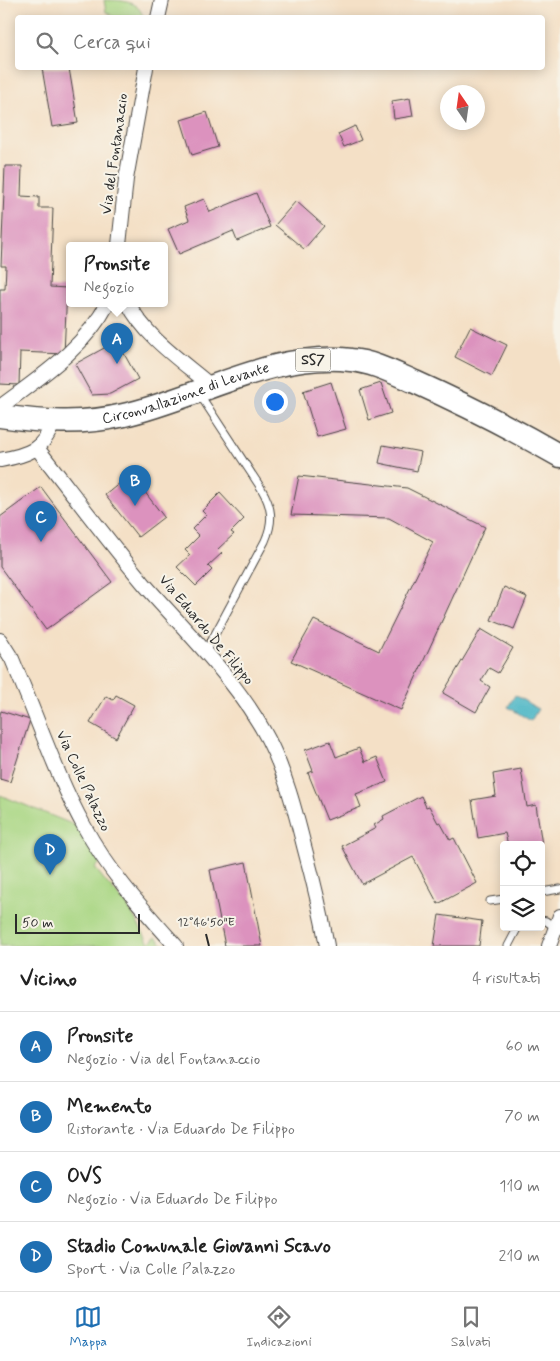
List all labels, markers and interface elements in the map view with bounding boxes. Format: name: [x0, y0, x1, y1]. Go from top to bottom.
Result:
search box: [15, 15, 545, 70]
icon: search: [33, 29, 61, 57]
text: Cerca qui: [73, 30, 151, 55]
north arrow: [440, 85, 485, 130]
street label: Via del Fontanaccio: [97, 92, 133, 216]
popup: [66, 242, 168, 307]
text: Pronsite: [84, 252, 150, 277]
text: Negozio: [84, 277, 134, 298]
pin: A: [101, 323, 133, 364]
road number: SS7: [296, 348, 330, 372]
street label: Circonvallazione di Levante: [101, 358, 272, 429]
your location: [262, 389, 288, 415]
pin: B: [119, 465, 151, 506]
pin: C: [25, 501, 57, 542]
street label: Via Eduardo De Filippo: [154, 571, 258, 689]
street label: Via Colle Palazzo: [51, 727, 115, 835]
pin: D: [34, 834, 66, 875]
map controls: [500, 841, 545, 931]
button: locate: [500, 841, 545, 886]
button: layers: [500, 886, 545, 931]
scale bar: [15, 911, 140, 934]
text: 50 m: [22, 914, 53, 932]
text: 12°46'50"E: [177, 915, 235, 931]
text: Vicino: [20, 965, 77, 993]
text: 4 risultati: [472, 968, 540, 989]
text: Pronsite: [67, 1024, 133, 1049]
text: A: [31, 1036, 41, 1057]
text: 60 m: [506, 1036, 540, 1057]
text: Negozio · Via del Fontanaccio: [67, 1049, 260, 1070]
text: Memento: [67, 1094, 152, 1119]
text: B: [31, 1106, 41, 1127]
text: 70 m: [504, 1106, 540, 1127]
text: Ristorante · Via Eduardo De Filippo: [67, 1119, 295, 1140]
text: OVS: [67, 1164, 102, 1189]
text: C: [30, 1176, 42, 1197]
text: 110 m: [499, 1176, 540, 1197]
text: Negozio · Via Eduardo De Filippo: [67, 1189, 278, 1210]
text: Stadio Comunale Giovanni Scavo: [67, 1234, 331, 1259]
text: D: [30, 1246, 42, 1267]
text: 210 m: [499, 1246, 540, 1267]
text: Sport · Via Colle Palazzo: [67, 1259, 235, 1280]
tab: Mappa: [70, 1303, 107, 1351]
tab: Indicazioni: [246, 1303, 312, 1351]
tab: Salvati: [451, 1303, 490, 1351]

